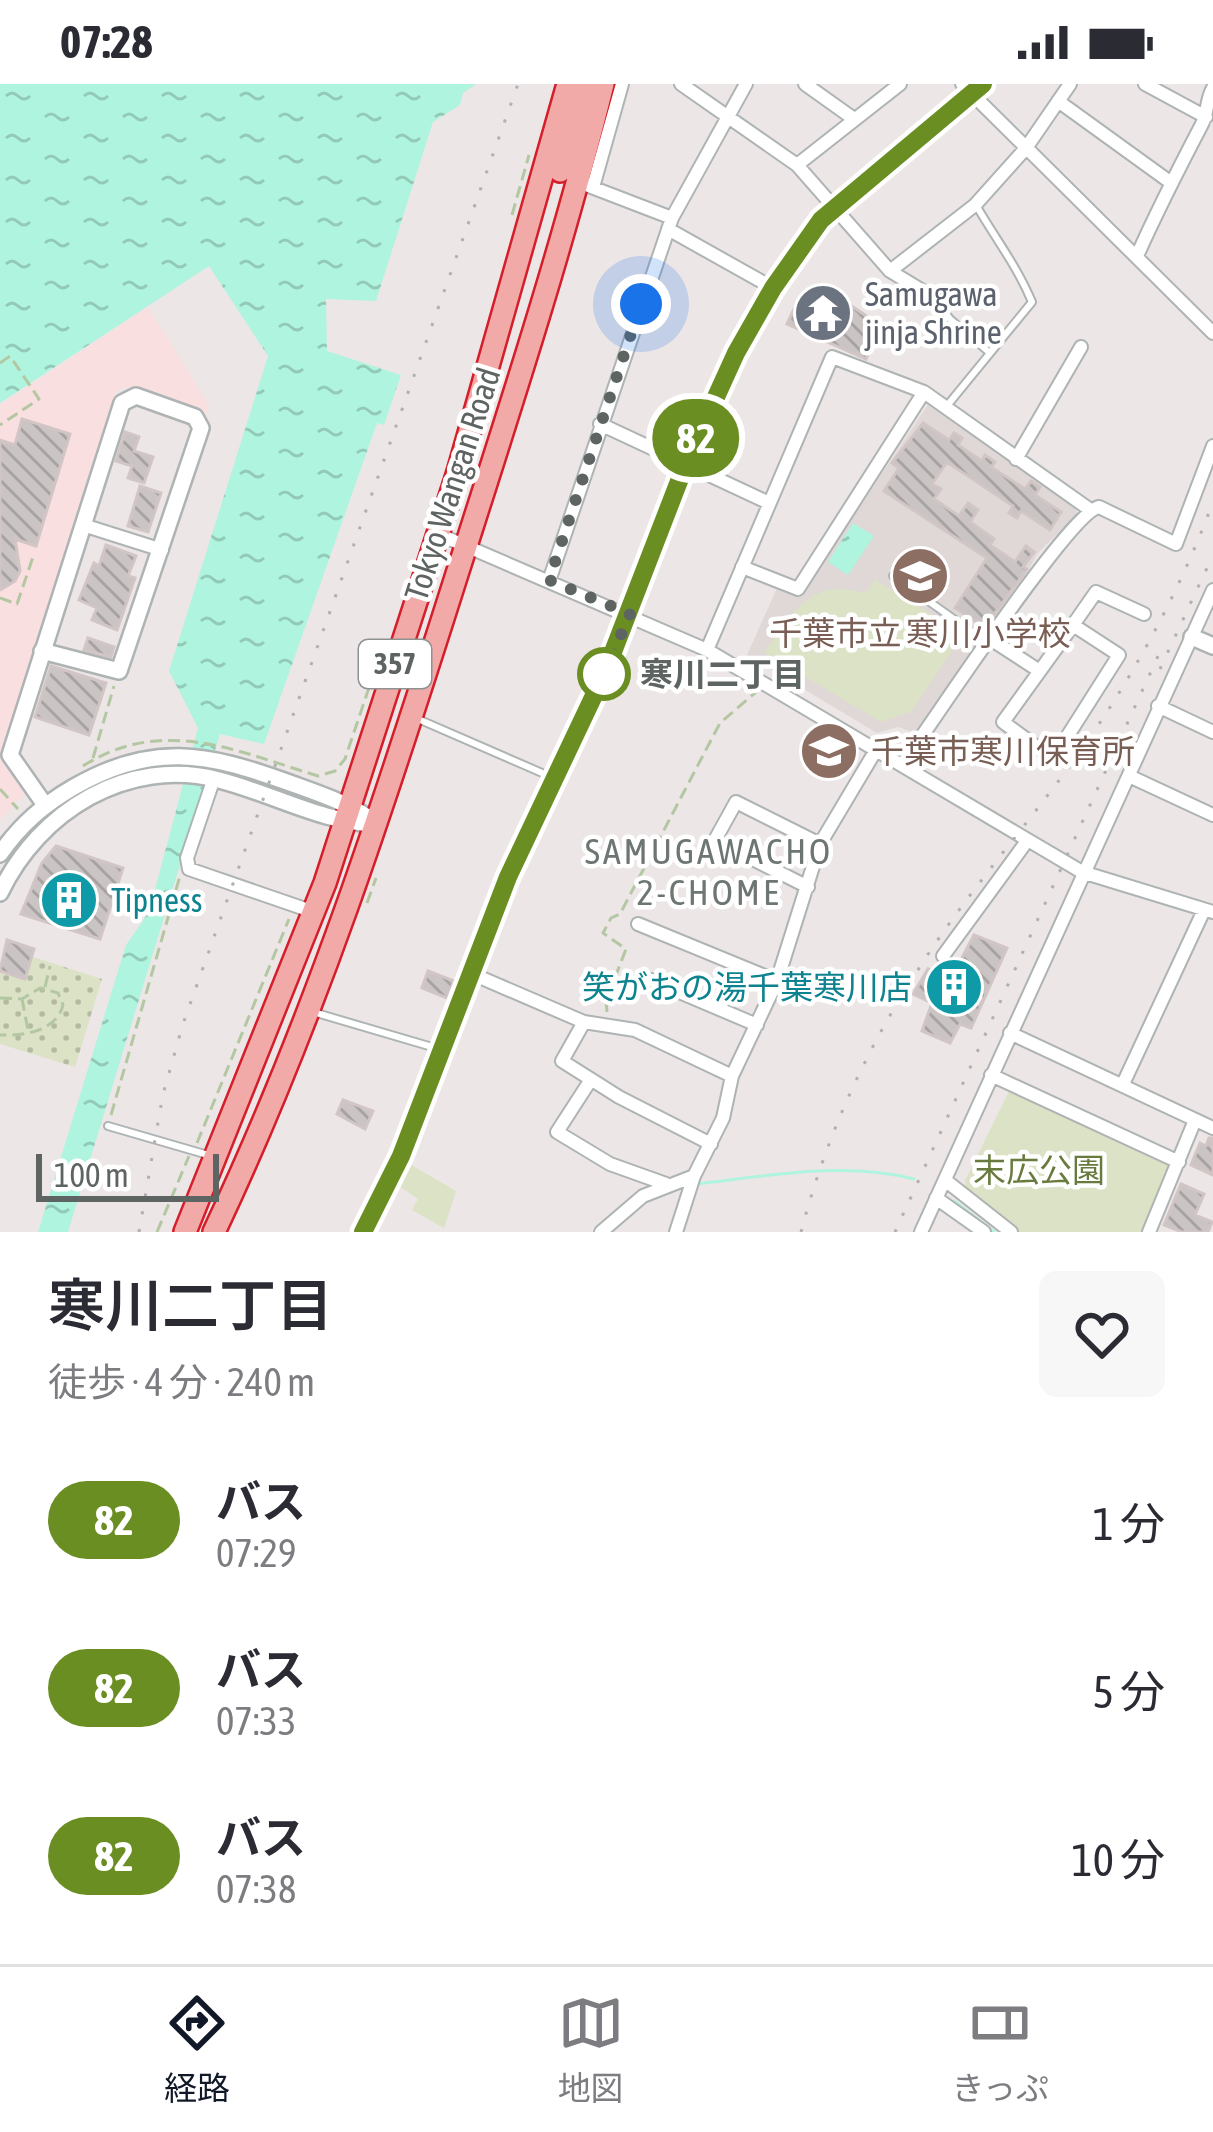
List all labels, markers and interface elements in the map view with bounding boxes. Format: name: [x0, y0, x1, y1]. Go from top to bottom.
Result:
text: 07:28: [60, 16, 153, 68]
your location: [611, 274, 671, 334]
place label: Samugawa jinja Shrine: [864, 275, 1002, 351]
temple icon: Samugawa jinja Shrine: [792, 282, 854, 344]
street label: Tokyo Wangan Road: [396, 363, 508, 605]
line badge: 82: [642, 399, 750, 477]
text: 82: [676, 414, 716, 462]
school or university icon: 千葉市立 寒川小学校: [889, 545, 951, 607]
place label: 千葉市立 寒川小学校: [769, 614, 1071, 652]
road number: 357: [359, 640, 431, 688]
marker: 寒川二丁目: [579, 649, 629, 699]
place label: 寒川二丁目: [640, 655, 805, 693]
school or university icon: 千葉市寒川保育所: [798, 720, 860, 782]
place label: 千葉市寒川保育所: [871, 732, 1135, 770]
district label: SAMUGAWACHO 2-CHOME: [585, 830, 833, 913]
building icon: Tipness: [38, 869, 100, 931]
place label: Tipness: [111, 881, 202, 919]
building icon: 笑がおの湯千葉寒川店: [923, 956, 985, 1018]
place label: 笑がおの湯千葉寒川店: [582, 968, 912, 1006]
scale bar: [36, 1148, 219, 1201]
park label: 末広公園: [973, 1151, 1105, 1189]
text: 100 m: [54, 1156, 129, 1194]
button: heart: [1039, 1271, 1165, 1397]
text: 寒川二丁目: [48, 1273, 333, 1338]
text: 徒歩 · 4 分 · 240 m: [48, 1360, 315, 1404]
text: バス: [216, 1476, 306, 1528]
text: 82: [94, 1496, 134, 1544]
text: 1 分: [1093, 1498, 1165, 1550]
text: 07:29: [216, 1531, 296, 1575]
text: バス: [216, 1644, 306, 1696]
text: 82: [94, 1664, 134, 1712]
text: 5 分: [1093, 1666, 1165, 1718]
text: 07:33: [216, 1699, 296, 1743]
text: バス: [216, 1812, 306, 1864]
text: 82: [94, 1832, 134, 1880]
text: 10 分: [1072, 1834, 1165, 1886]
text: 07:38: [216, 1867, 296, 1911]
tab: 経路: [164, 1990, 230, 2110]
tab: 地図: [558, 1990, 624, 2110]
tab: きっぷ: [951, 1990, 1049, 2110]

